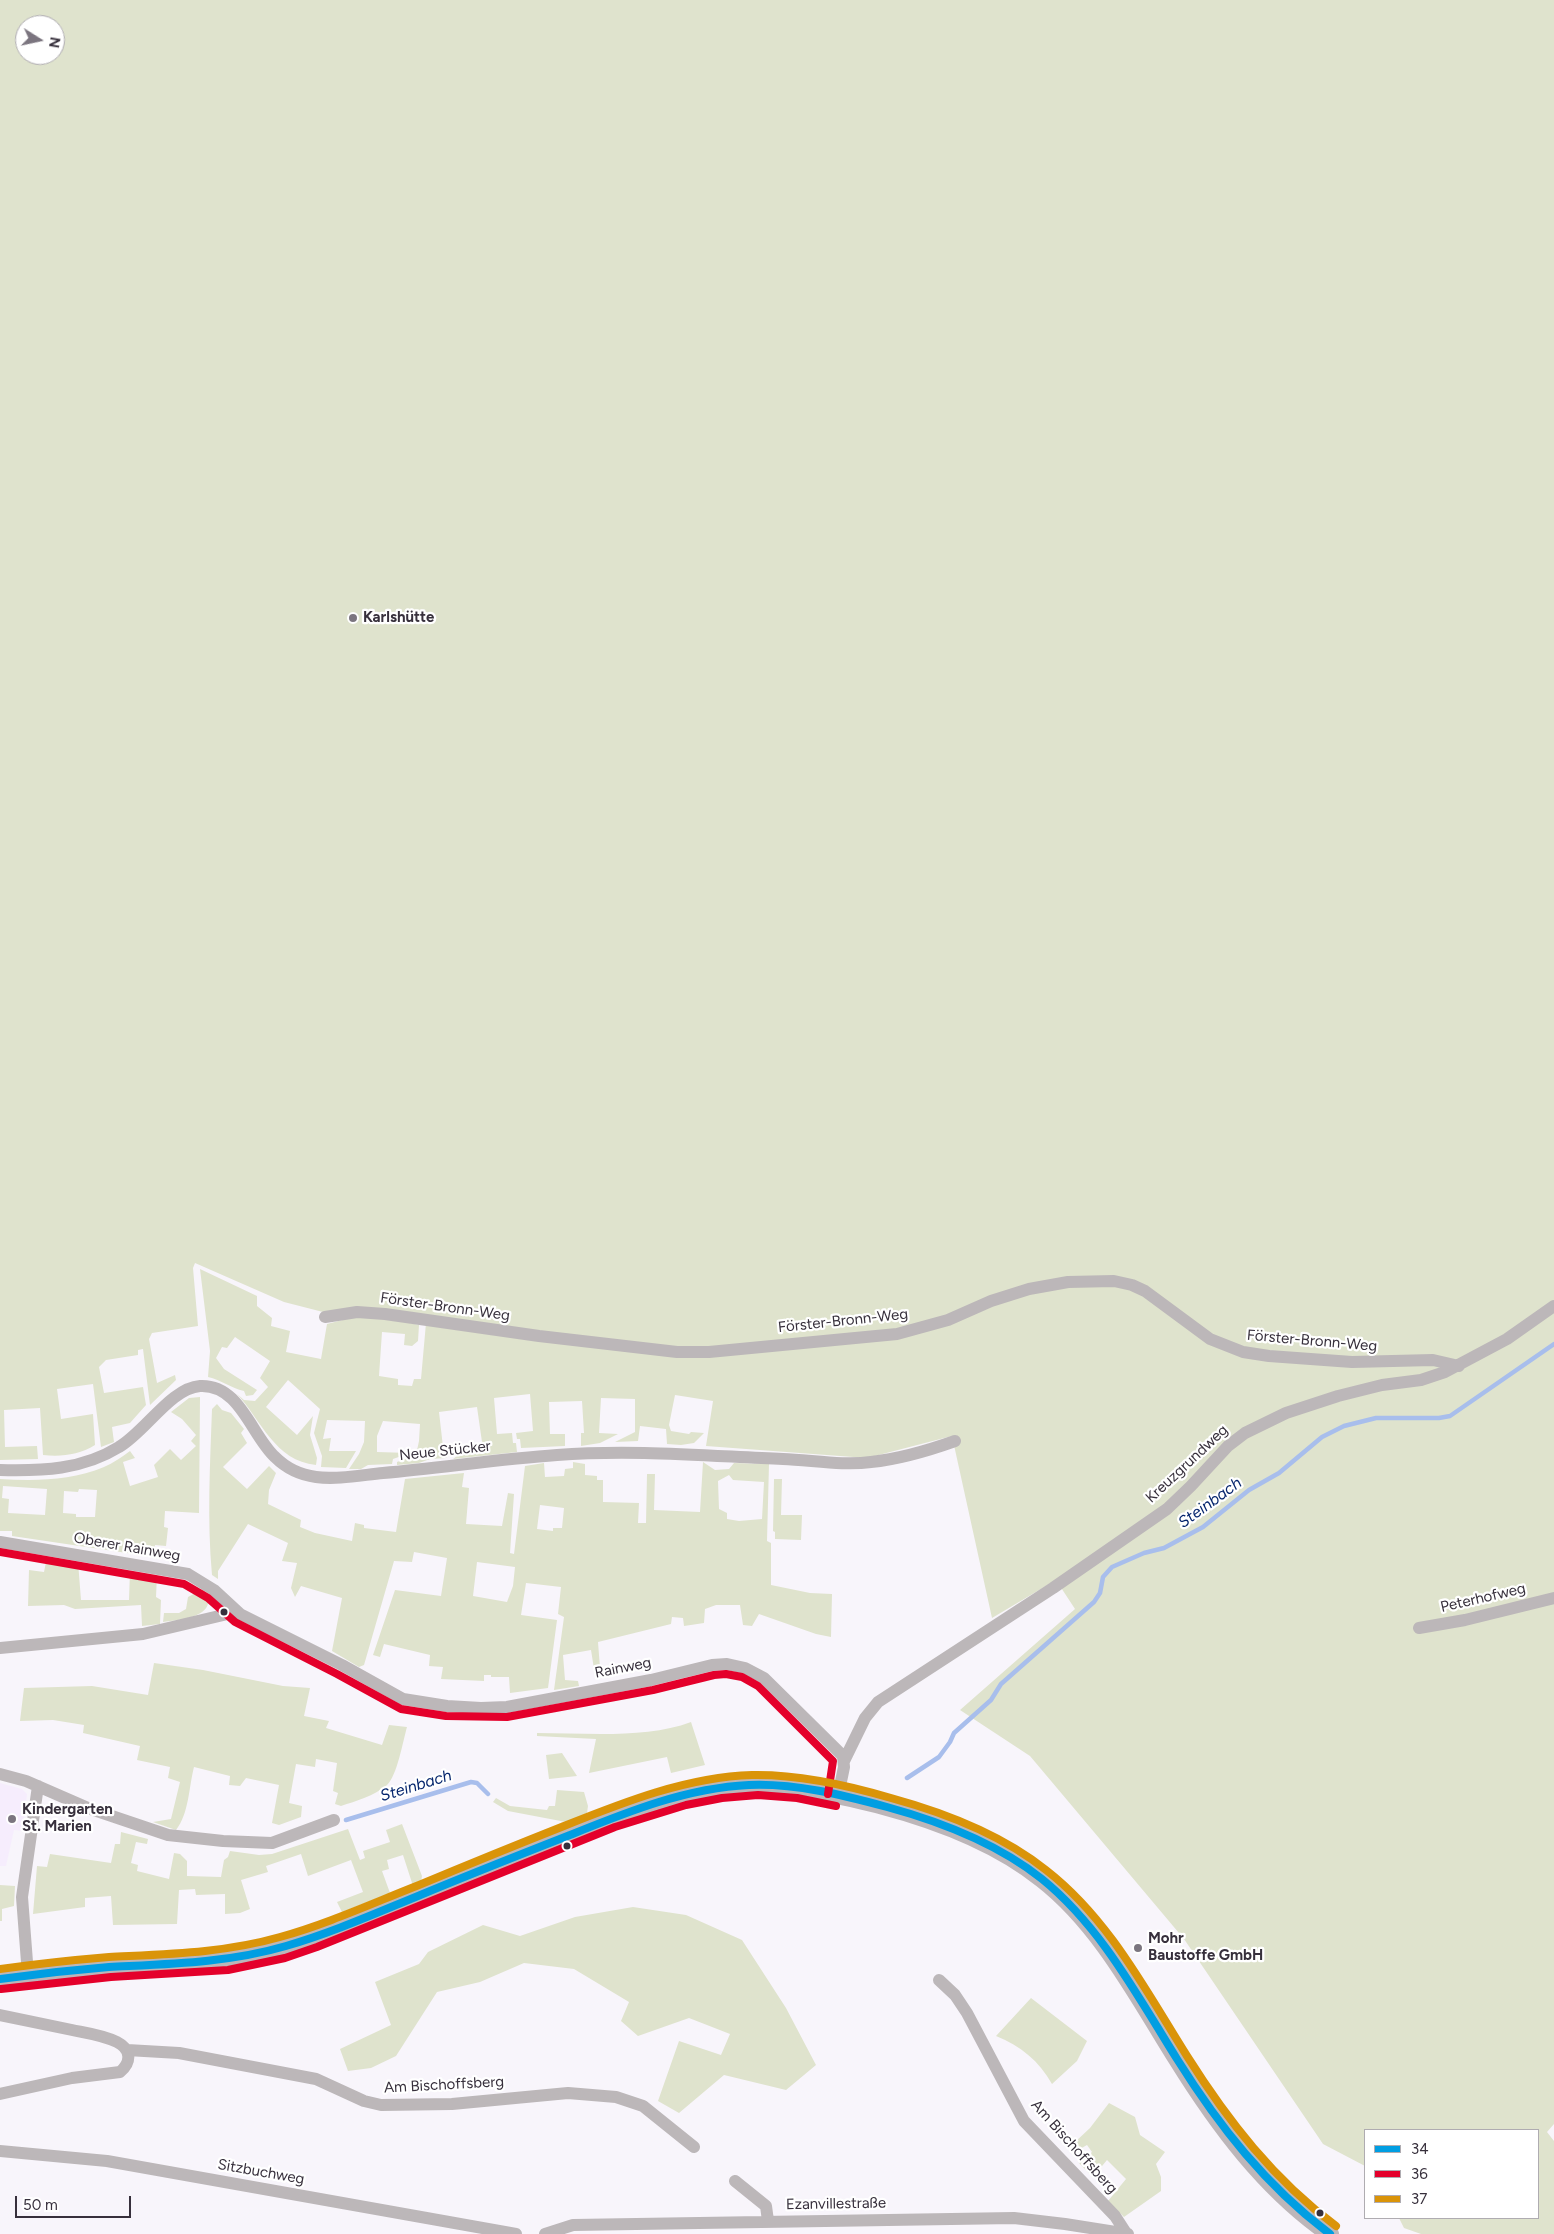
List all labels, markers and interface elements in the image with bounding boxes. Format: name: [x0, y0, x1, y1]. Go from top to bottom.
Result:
north arrow: [15, 15, 65, 65]
text: N: [45, 36, 64, 49]
place label: Karlshütte: [363, 609, 434, 627]
marker: Karlshütte: [347, 612, 359, 624]
street label: Förster-Bronn-Weg: [379, 1289, 511, 1325]
street label: Förster-Bronn-Weg: [777, 1305, 909, 1337]
street label: Förster-Bronn-Weg: [1246, 1326, 1378, 1356]
street label: Kreuzgrundweg: [1142, 1421, 1232, 1507]
street label: Neue Stücker: [398, 1437, 492, 1465]
water label: Steinbach: [1175, 1474, 1245, 1532]
street label: Oberer Rainweg: [72, 1529, 182, 1565]
street label: Peterhofweg: [1439, 1579, 1527, 1617]
unlabelled marker: [219, 1607, 229, 1617]
street label: Rainweg: [593, 1654, 653, 1682]
water label: Steinbach: [378, 1766, 454, 1806]
place label: Kindergarten St. Marien: [22, 1801, 113, 1836]
marker: Kindergarten St. Marien: [6, 1813, 18, 1825]
unlabelled marker: [562, 1841, 572, 1851]
place label: Mohr Baustoffe GmbH: [1148, 1930, 1263, 1965]
marker: Mohr Baustoffe GmbH: [1132, 1942, 1144, 1954]
street label: Am Bischoffsberg: [383, 2073, 505, 2097]
street label: Am Bischoffsberg: [1027, 2096, 1121, 2198]
legend: [1364, 2129, 1539, 2219]
text: 34: [1411, 2140, 1428, 2158]
street label: Sitzbuchweg: [216, 2156, 306, 2188]
text: 36: [1411, 2165, 1428, 2183]
scale bar: [18, 2186, 134, 2218]
text: 37: [1411, 2190, 1427, 2208]
street label: Ezanvillestraße: [786, 2194, 886, 2214]
text: 50 m: [23, 2196, 58, 2214]
unlabelled marker: [1315, 2208, 1325, 2218]

